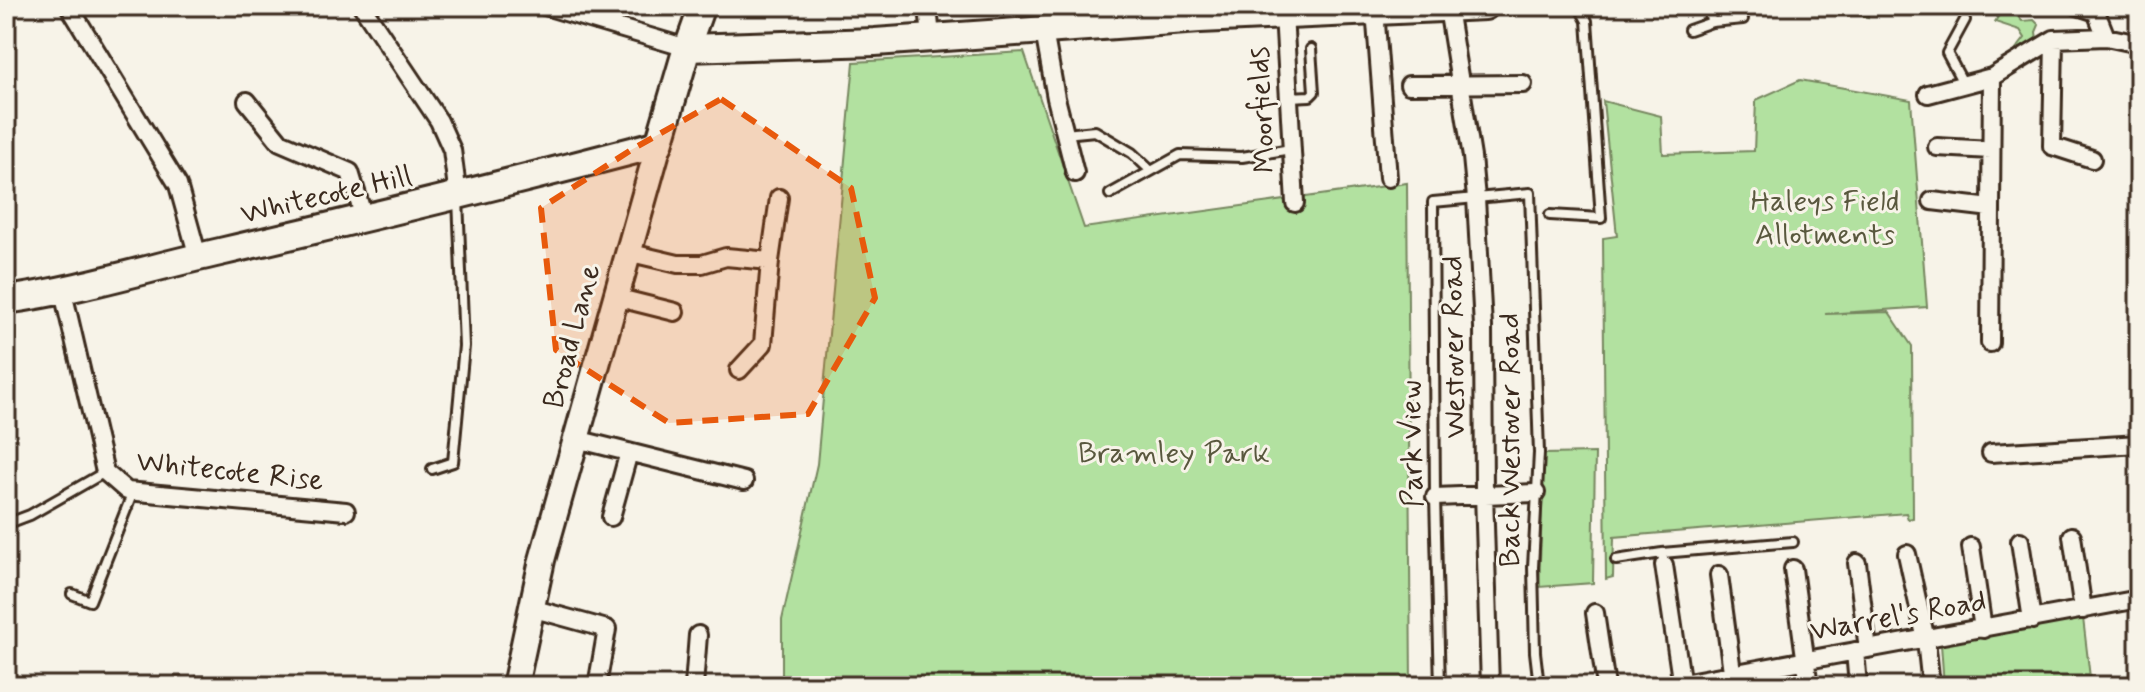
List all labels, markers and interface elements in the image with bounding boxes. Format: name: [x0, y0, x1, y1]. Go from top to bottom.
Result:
street label: Moorfields: [1240, 46, 1285, 174]
street label: Whitecote Hill: [237, 157, 416, 234]
park label: Haleys Field Allotments: [1751, 182, 1899, 255]
street label: Westover Road: [1433, 255, 1476, 439]
street label: Broad Lane: [534, 260, 610, 413]
street label: Back Westover Road: [1491, 313, 1530, 567]
street label: Park View: [1392, 380, 1433, 508]
park label: Bramley Park: [1078, 434, 1270, 473]
street label: Whitecote Rise: [134, 442, 325, 501]
street label: Warrel's Road: [1807, 582, 1989, 651]

